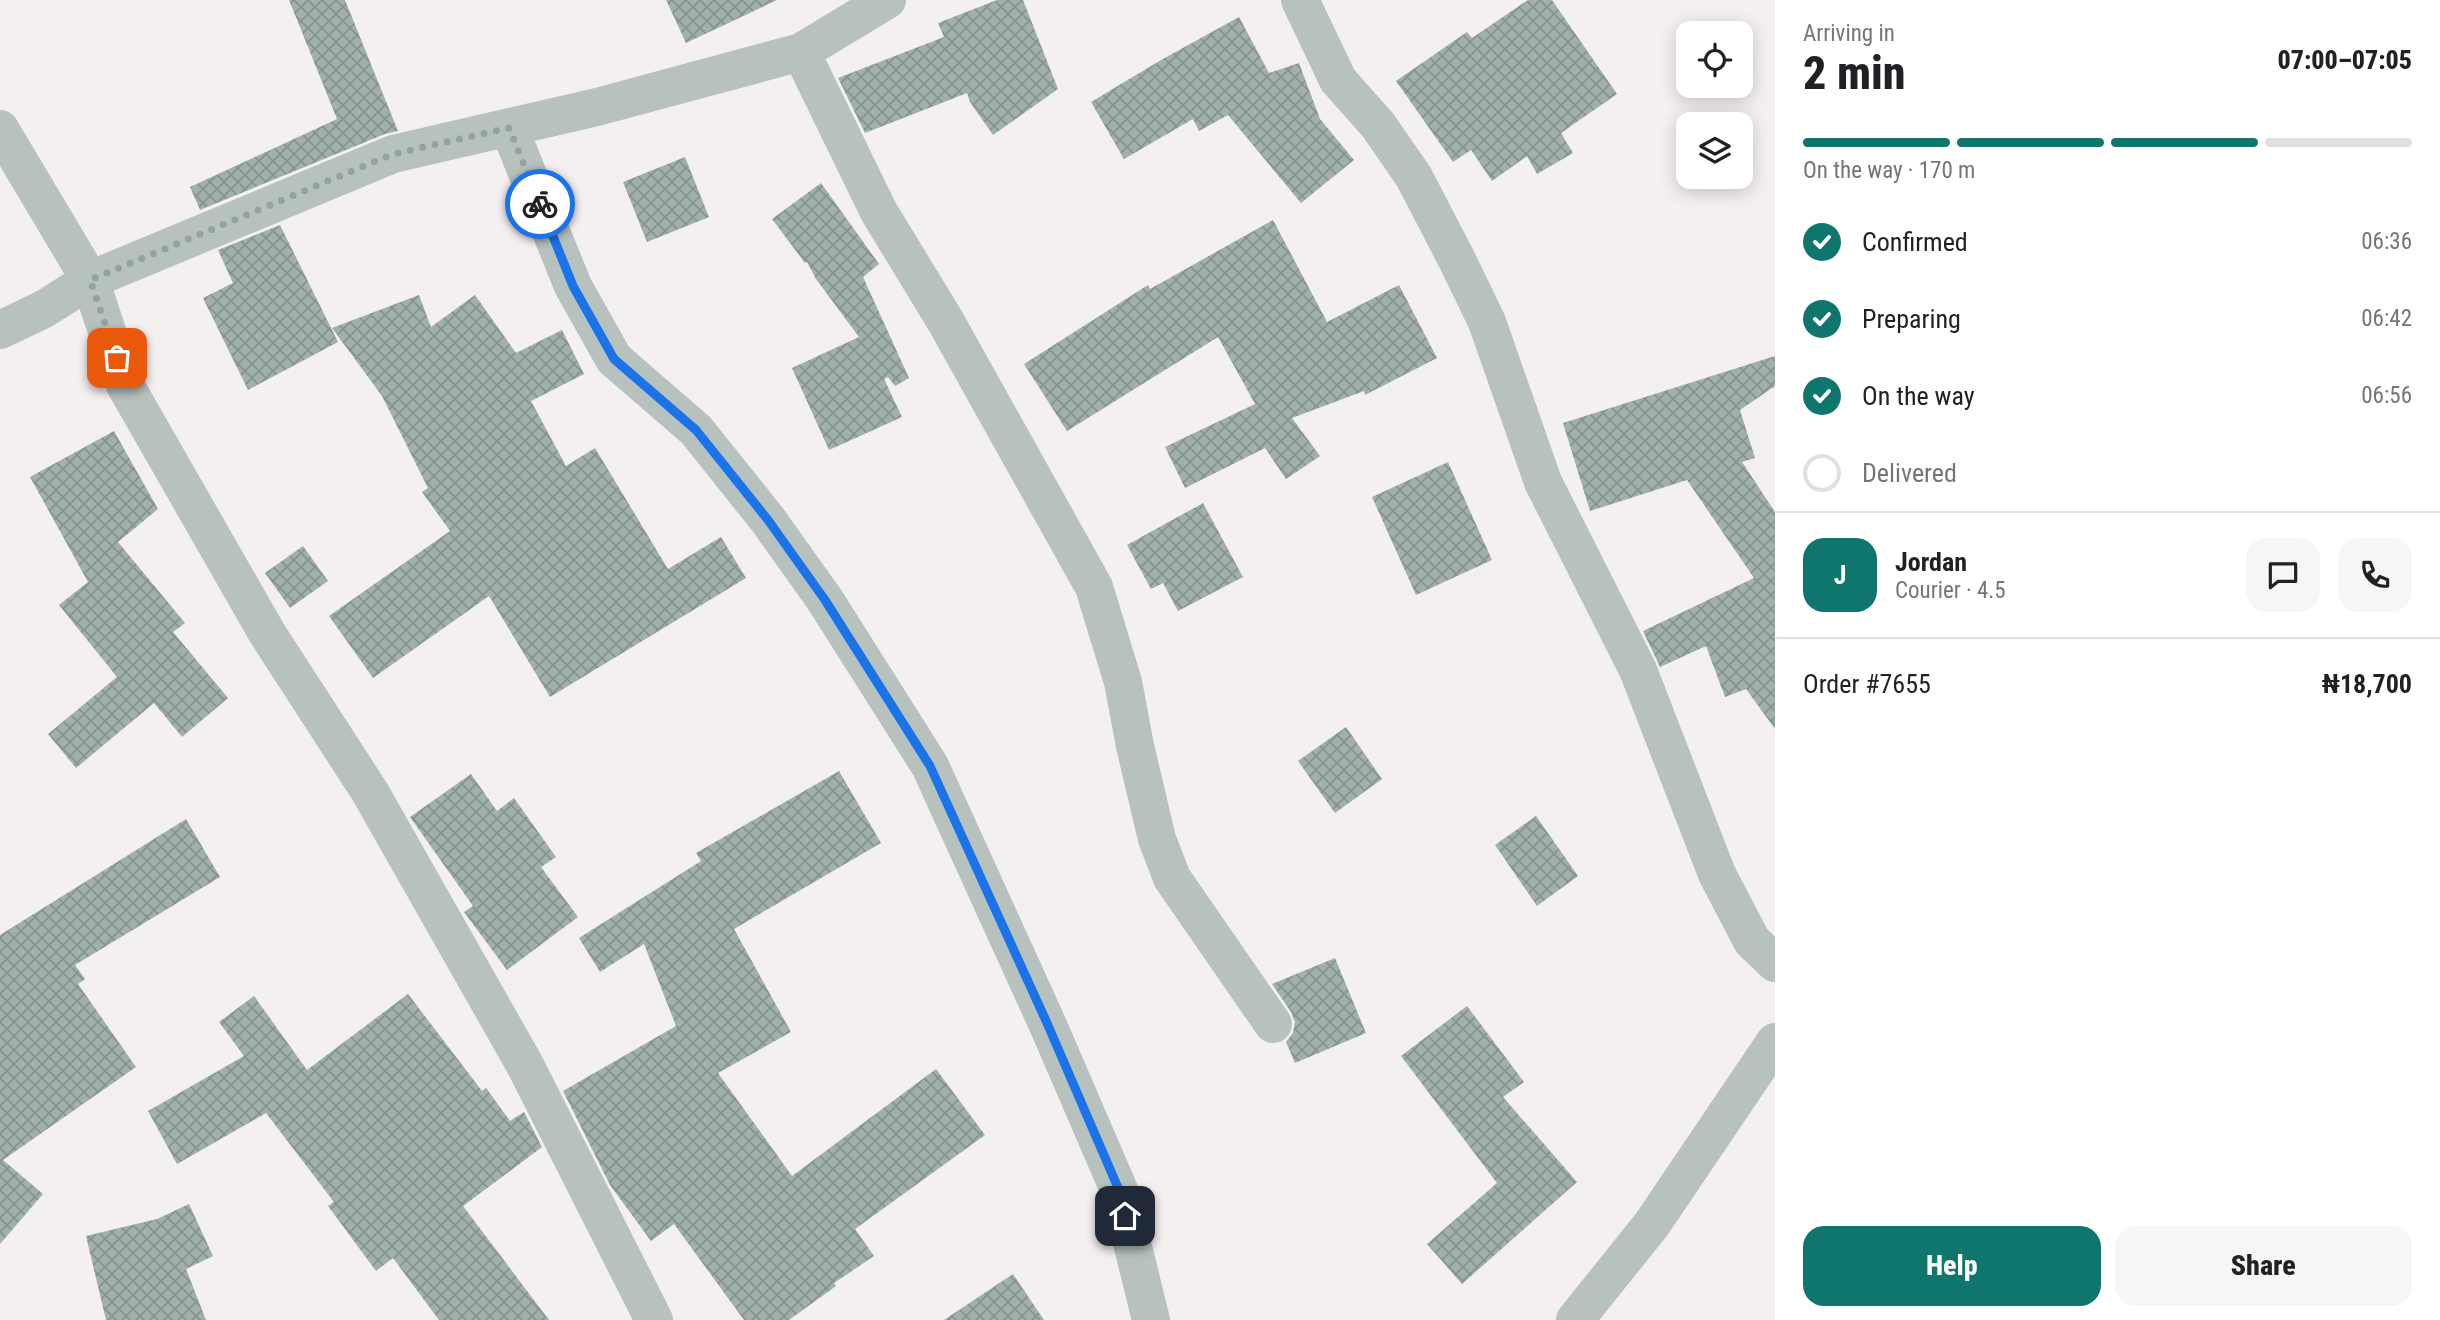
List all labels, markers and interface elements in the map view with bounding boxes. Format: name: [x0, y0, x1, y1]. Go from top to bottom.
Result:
text: Arriving in: [1803, 20, 1895, 47]
map controls: [1676, 21, 1753, 189]
button: locate: [1676, 21, 1753, 98]
text: 07:00–07:05: [2278, 45, 2412, 75]
text: 2 min: [1803, 46, 1906, 100]
button: layers: [1676, 112, 1753, 189]
text: On the way · 170 m: [1803, 157, 1975, 184]
courier: [505, 169, 575, 239]
icon: bike: [521, 185, 559, 223]
icon: check: [1803, 223, 1841, 261]
text: Confirmed: [1862, 227, 1968, 257]
text: 06:36: [2361, 228, 2412, 255]
icon: check: [1803, 300, 1841, 338]
text: Preparing: [1862, 304, 1961, 334]
text: 06:42: [2361, 305, 2412, 332]
pin: [87, 328, 147, 388]
icon: bag: [98, 339, 136, 377]
icon: check: [1803, 377, 1841, 415]
text: On the way: [1862, 381, 1975, 411]
text: 06:56: [2361, 382, 2412, 409]
text: Delivered: [1862, 458, 1957, 488]
button: chat: [2246, 538, 2320, 612]
button: phone: [2338, 538, 2412, 612]
text: Jordan: [1895, 547, 1967, 577]
text: J: [1834, 560, 1846, 590]
text: Courier · 4.5: [1895, 577, 2006, 604]
text: Order #7655: [1803, 669, 1931, 699]
text: ₦18,700: [2321, 669, 2412, 699]
pin: [1095, 1186, 1155, 1246]
icon: home: [1106, 1197, 1144, 1235]
button: Help: [1803, 1226, 2101, 1306]
button: Share: [2115, 1226, 2412, 1306]

